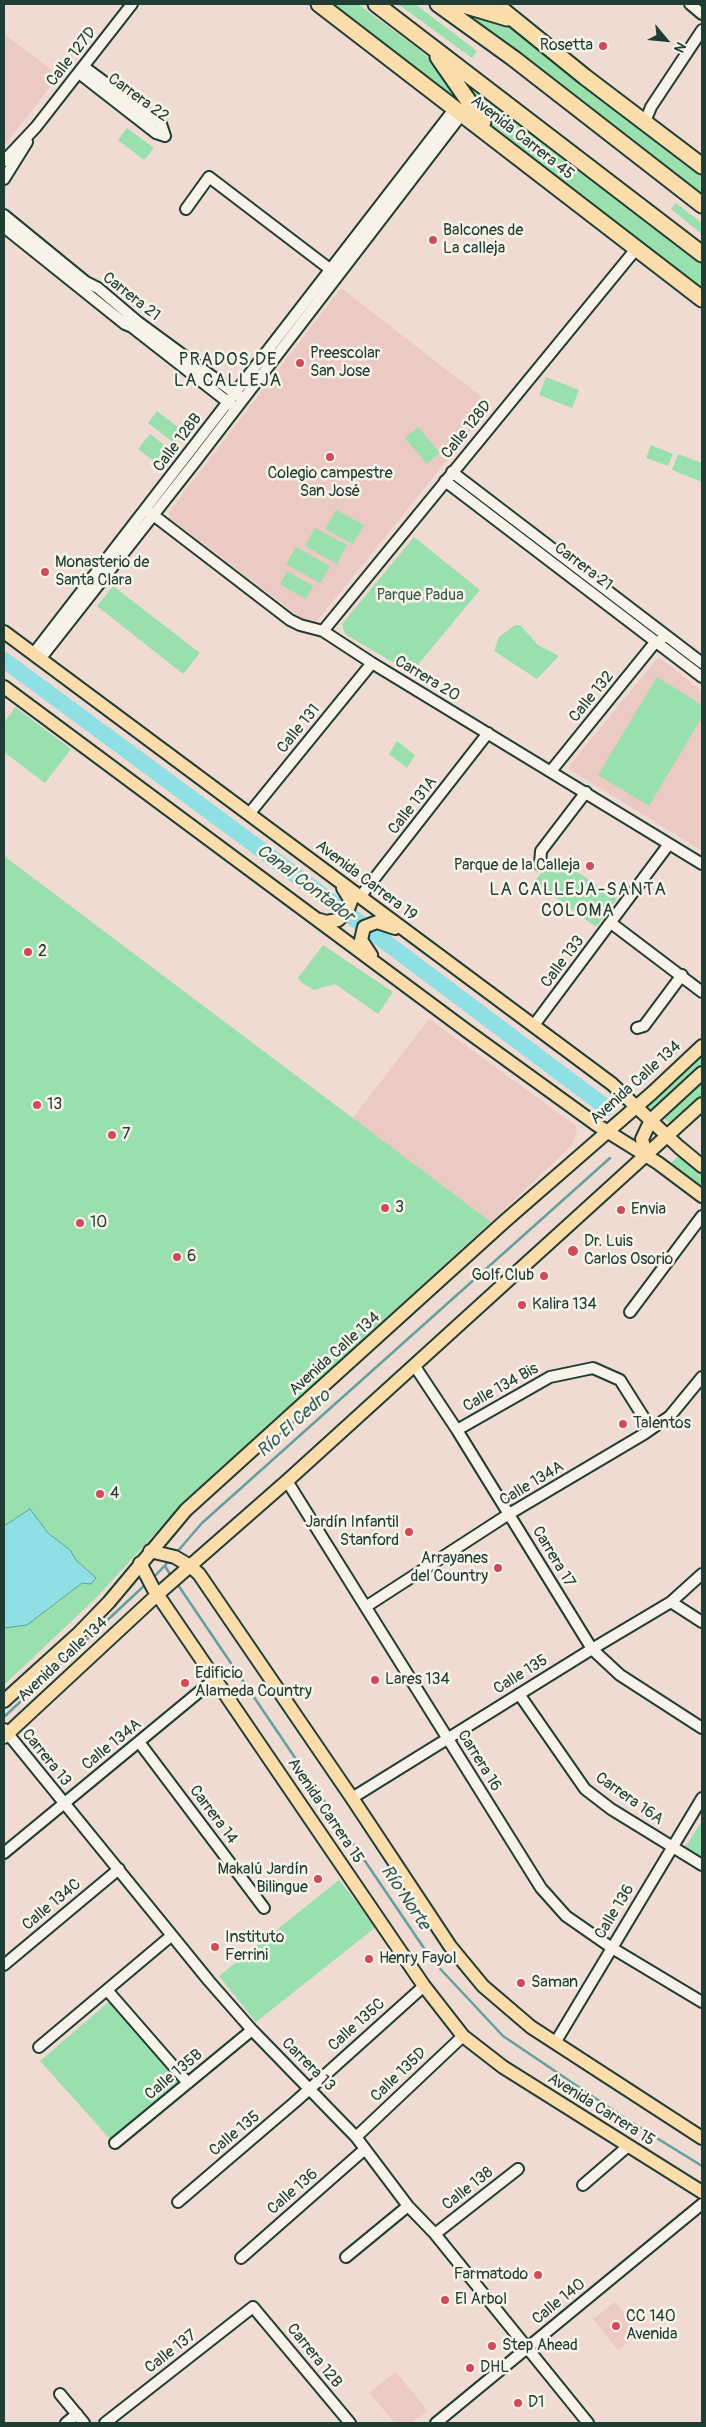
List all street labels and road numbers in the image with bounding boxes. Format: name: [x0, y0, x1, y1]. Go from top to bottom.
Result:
street label: Calle 127D: [43, 24, 101, 90]
street label: Carrera 22: [104, 69, 172, 127]
street label: Avenida Carrera 45: [467, 92, 577, 184]
street label: Carrera 21: [98, 268, 164, 326]
street label: Calle 128D: [438, 397, 496, 463]
street label: Calle 128B: [150, 410, 206, 476]
street label: Carrera 21: [550, 539, 616, 595]
street label: Carrera 20: [391, 652, 463, 706]
street label: Calle 132: [566, 667, 618, 727]
street label: Calle 131: [273, 701, 325, 757]
street label: Calle 131A: [384, 773, 442, 839]
street label: Avenida Carrera 19: [311, 837, 421, 925]
street label: Calle 133: [537, 932, 589, 992]
street label: Avenida Calle 134: [587, 1037, 685, 1129]
street label: Avenida Calle 134: [286, 1308, 384, 1400]
street label: Calle 134 Bis: [460, 1359, 542, 1417]
street label: Calle 134A: [497, 1457, 567, 1511]
street label: Carrera 17: [527, 1523, 579, 1591]
street label: Avenida Calle 134: [14, 1614, 112, 1706]
street label: Calle 135: [490, 1651, 552, 1699]
street label: Calle 134A: [78, 1715, 146, 1775]
street label: Carrera 13: [17, 1725, 75, 1791]
street label: Carrera 16: [453, 1727, 505, 1795]
street label: Avenida Carrera 15: [283, 1755, 367, 1867]
street label: Carrera 16A: [591, 1769, 667, 1829]
street label: Carrera 14: [185, 1782, 241, 1848]
street label: Calle 134C: [19, 1875, 85, 1935]
street label: Calle 136: [591, 1881, 639, 1943]
street label: Calle 135C: [325, 1994, 389, 2056]
street label: Carrera 13: [277, 2034, 339, 2096]
street label: Calle 135D: [367, 2044, 431, 2106]
street label: Calle 135B: [141, 2045, 207, 2105]
street label: Avenida Carrera 15: [544, 2069, 658, 2151]
street label: Calle 135: [206, 2107, 264, 2161]
street label: Calle 138: [439, 2163, 497, 2215]
street label: Calle 136: [264, 2165, 322, 2219]
street label: Calle 140: [529, 2275, 589, 2329]
street label: Carrera 12B: [282, 2320, 346, 2392]
street label: Calle 137: [141, 2326, 201, 2378]

